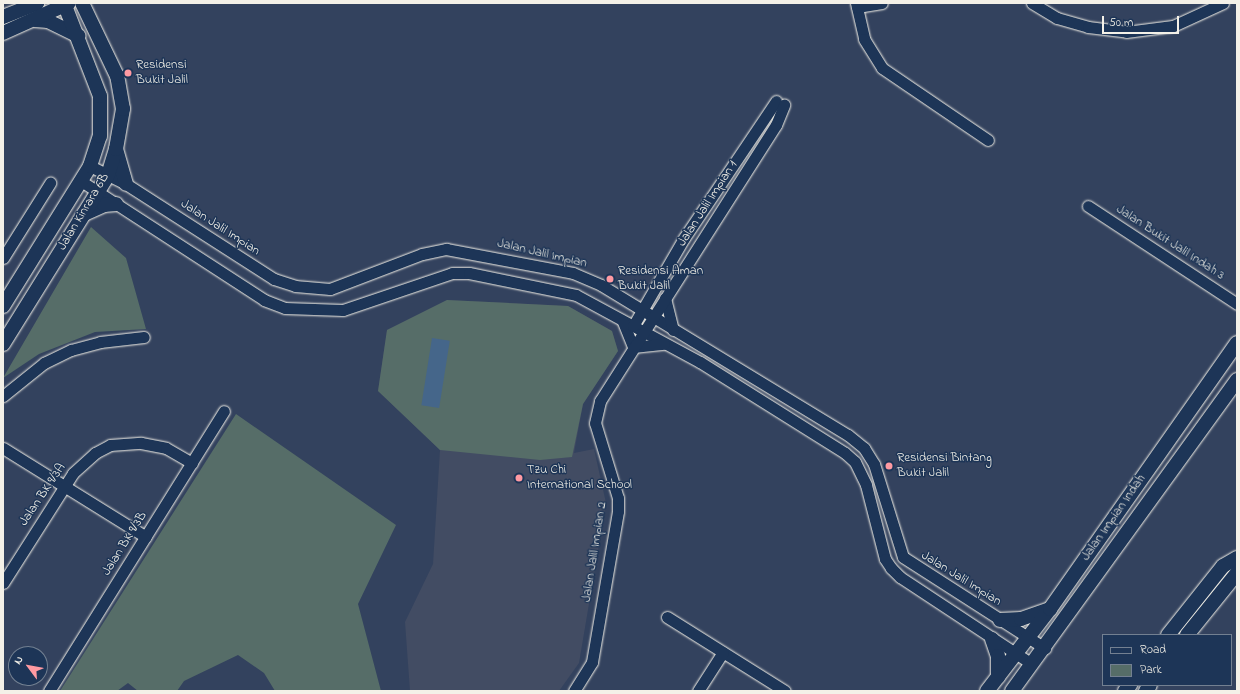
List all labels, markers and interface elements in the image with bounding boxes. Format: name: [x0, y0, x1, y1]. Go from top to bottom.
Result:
scale bar: [1104, 8, 1181, 34]
text: 50 m: [1109, 14, 1133, 32]
place label: Residensi Bukit Jalil: [136, 58, 188, 89]
marker: Residensi Bukit Jalil: [123, 68, 133, 78]
street label: Jalan Jalil Impian 1: [675, 158, 741, 250]
street label: Jalan Kinrara 6B: [55, 171, 113, 253]
street label: Jalan Jalil Impian: [177, 197, 263, 259]
street label: Jalan Bukit Jalil Indah 3: [1113, 202, 1227, 284]
street label: Jalan Jalil Impian: [496, 236, 588, 272]
place label: Residensi Aman Bukit Jalil: [618, 264, 703, 295]
marker: Residensi Aman Bukit Jalil: [605, 274, 615, 284]
place label: Residensi Bintang Bukit Jalil: [897, 451, 992, 482]
street label: Jalan BK 9/3A: [16, 461, 70, 529]
marker: Residensi Bintang Bukit Jalil: [884, 461, 894, 471]
place label: Tzu Chi International School: [527, 463, 632, 494]
street label: Jalan Impian Indah: [1079, 472, 1149, 564]
marker: Tzu Chi International School: [514, 473, 524, 483]
street label: Jalan Jalil Impian 2: [579, 501, 611, 603]
street label: Jalan BK 9/3B: [99, 509, 151, 579]
street label: Jalan Jalil Impian: [918, 548, 1004, 610]
legend: [1102, 634, 1232, 686]
text: Road: [1140, 641, 1166, 659]
north arrow: [8, 646, 48, 686]
text: N: [10, 653, 27, 668]
text: Park: [1140, 661, 1162, 679]

